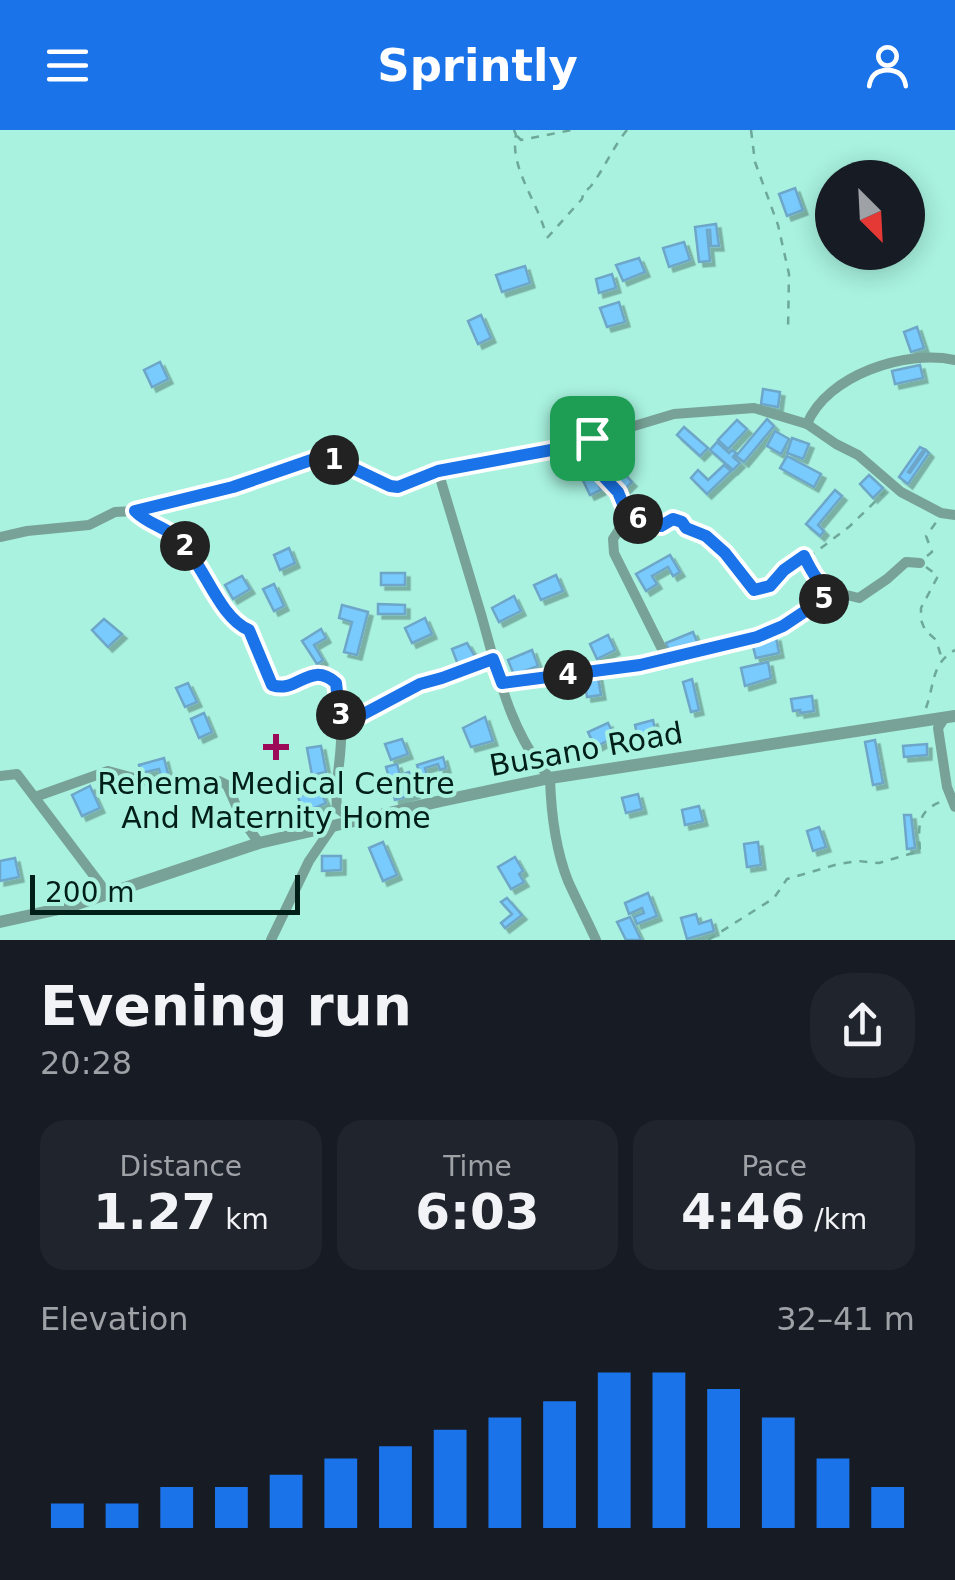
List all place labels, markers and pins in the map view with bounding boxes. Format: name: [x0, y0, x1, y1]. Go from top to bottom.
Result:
pin: [550, 396, 635, 481]
pin: 1: [309, 435, 359, 485]
pin: 6: [613, 494, 663, 544]
pin: 2: [160, 521, 210, 571]
pin: 5: [799, 574, 849, 624]
pin: 4: [543, 650, 593, 700]
pin: 3: [316, 690, 366, 740]
marker: Rehema Medical Centre And Maternity Home: [263, 734, 289, 760]
place label: Rehema Medical Centre And Maternity Home: [97, 766, 455, 835]

